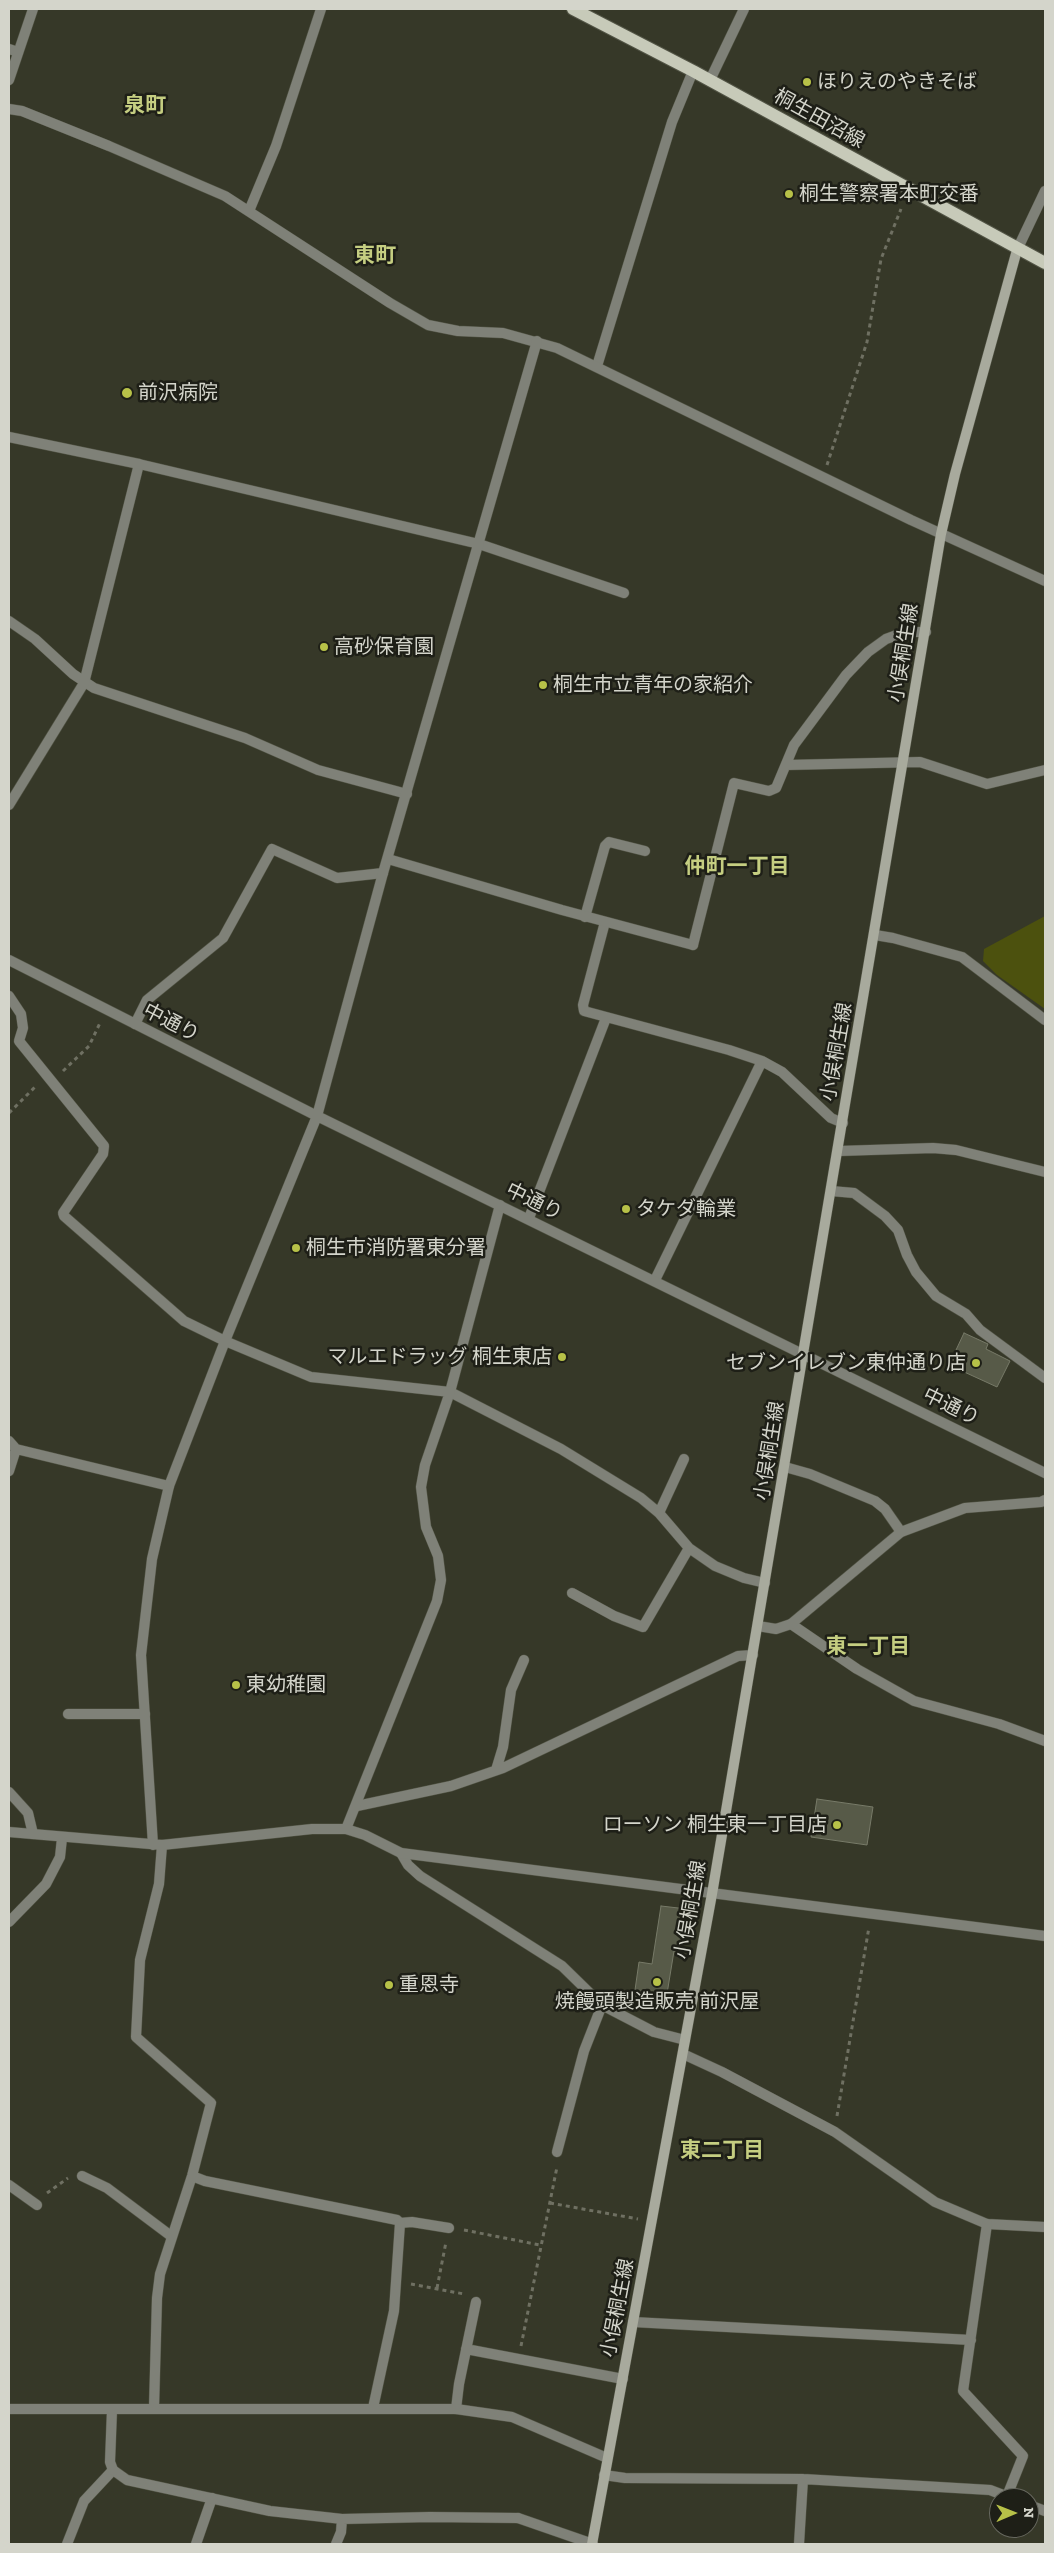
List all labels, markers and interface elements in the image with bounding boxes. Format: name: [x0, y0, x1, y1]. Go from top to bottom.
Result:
place label: ほりえのやきそば: [817, 70, 977, 94]
marker: ほりえのやきそば: [801, 76, 813, 88]
street label: 桐生田沼線: [769, 84, 869, 154]
district label: 泉町: [124, 93, 166, 119]
place label: 桐生警察署本町交番: [799, 182, 979, 206]
marker: 桐生警察署本町交番: [783, 188, 795, 200]
district label: 東町: [354, 243, 396, 269]
place label: 前沢病院: [138, 381, 218, 405]
marker: 前沢病院: [120, 386, 134, 400]
street label: 小俣桐生線: [884, 602, 924, 704]
place label: 高砂保育園: [334, 635, 434, 659]
marker: 高砂保育園: [318, 641, 330, 653]
place label: 桐生市立青年の家紹介: [553, 673, 753, 697]
marker: 桐生市立青年の家紹介: [537, 679, 549, 691]
district label: 仲町一丁目: [685, 854, 789, 880]
street label: 中通り: [139, 999, 203, 1047]
street label: 小俣桐生線: [816, 1001, 858, 1103]
street label: 中通り: [502, 1178, 566, 1226]
place label: タケダ輪業: [636, 1197, 736, 1221]
marker: タケダ輪業: [620, 1203, 632, 1215]
place label: 桐生市消防署東分署: [306, 1236, 486, 1260]
marker: 桐生市消防署東分署: [290, 1242, 302, 1254]
place label: マルエドラッグ 桐生東店: [327, 1345, 552, 1369]
marker: マルエドラッグ 桐生東店: [556, 1351, 568, 1363]
place label: セブンイレブン東仲通り店: [726, 1351, 966, 1375]
marker: セブンイレブン東仲通り店: [970, 1357, 982, 1369]
street label: 中通り: [919, 1383, 983, 1431]
street label: 小俣桐生線: [750, 1400, 790, 1502]
district label: 東一丁目: [826, 1634, 910, 1660]
place label: 東幼稚園: [246, 1673, 326, 1697]
marker: 東幼稚園: [230, 1679, 242, 1691]
place label: ローソン 桐生東一丁目店: [602, 1813, 827, 1837]
marker: ローソン 桐生東一丁目店: [831, 1819, 843, 1831]
street label: 小俣桐生線: [670, 1859, 712, 1961]
place label: 重恩寺: [399, 1973, 459, 1997]
marker: 焼饅頭製造販売 前沢屋: [651, 1976, 663, 1988]
marker: 重恩寺: [383, 1979, 395, 1991]
place label: 焼饅頭製造販売 前沢屋: [555, 1990, 759, 2014]
district label: 東二丁目: [680, 2138, 764, 2164]
street label: 小俣桐生線: [597, 2257, 639, 2359]
north arrow: [989, 2488, 1039, 2538]
text: N: [1020, 2507, 1037, 2518]

